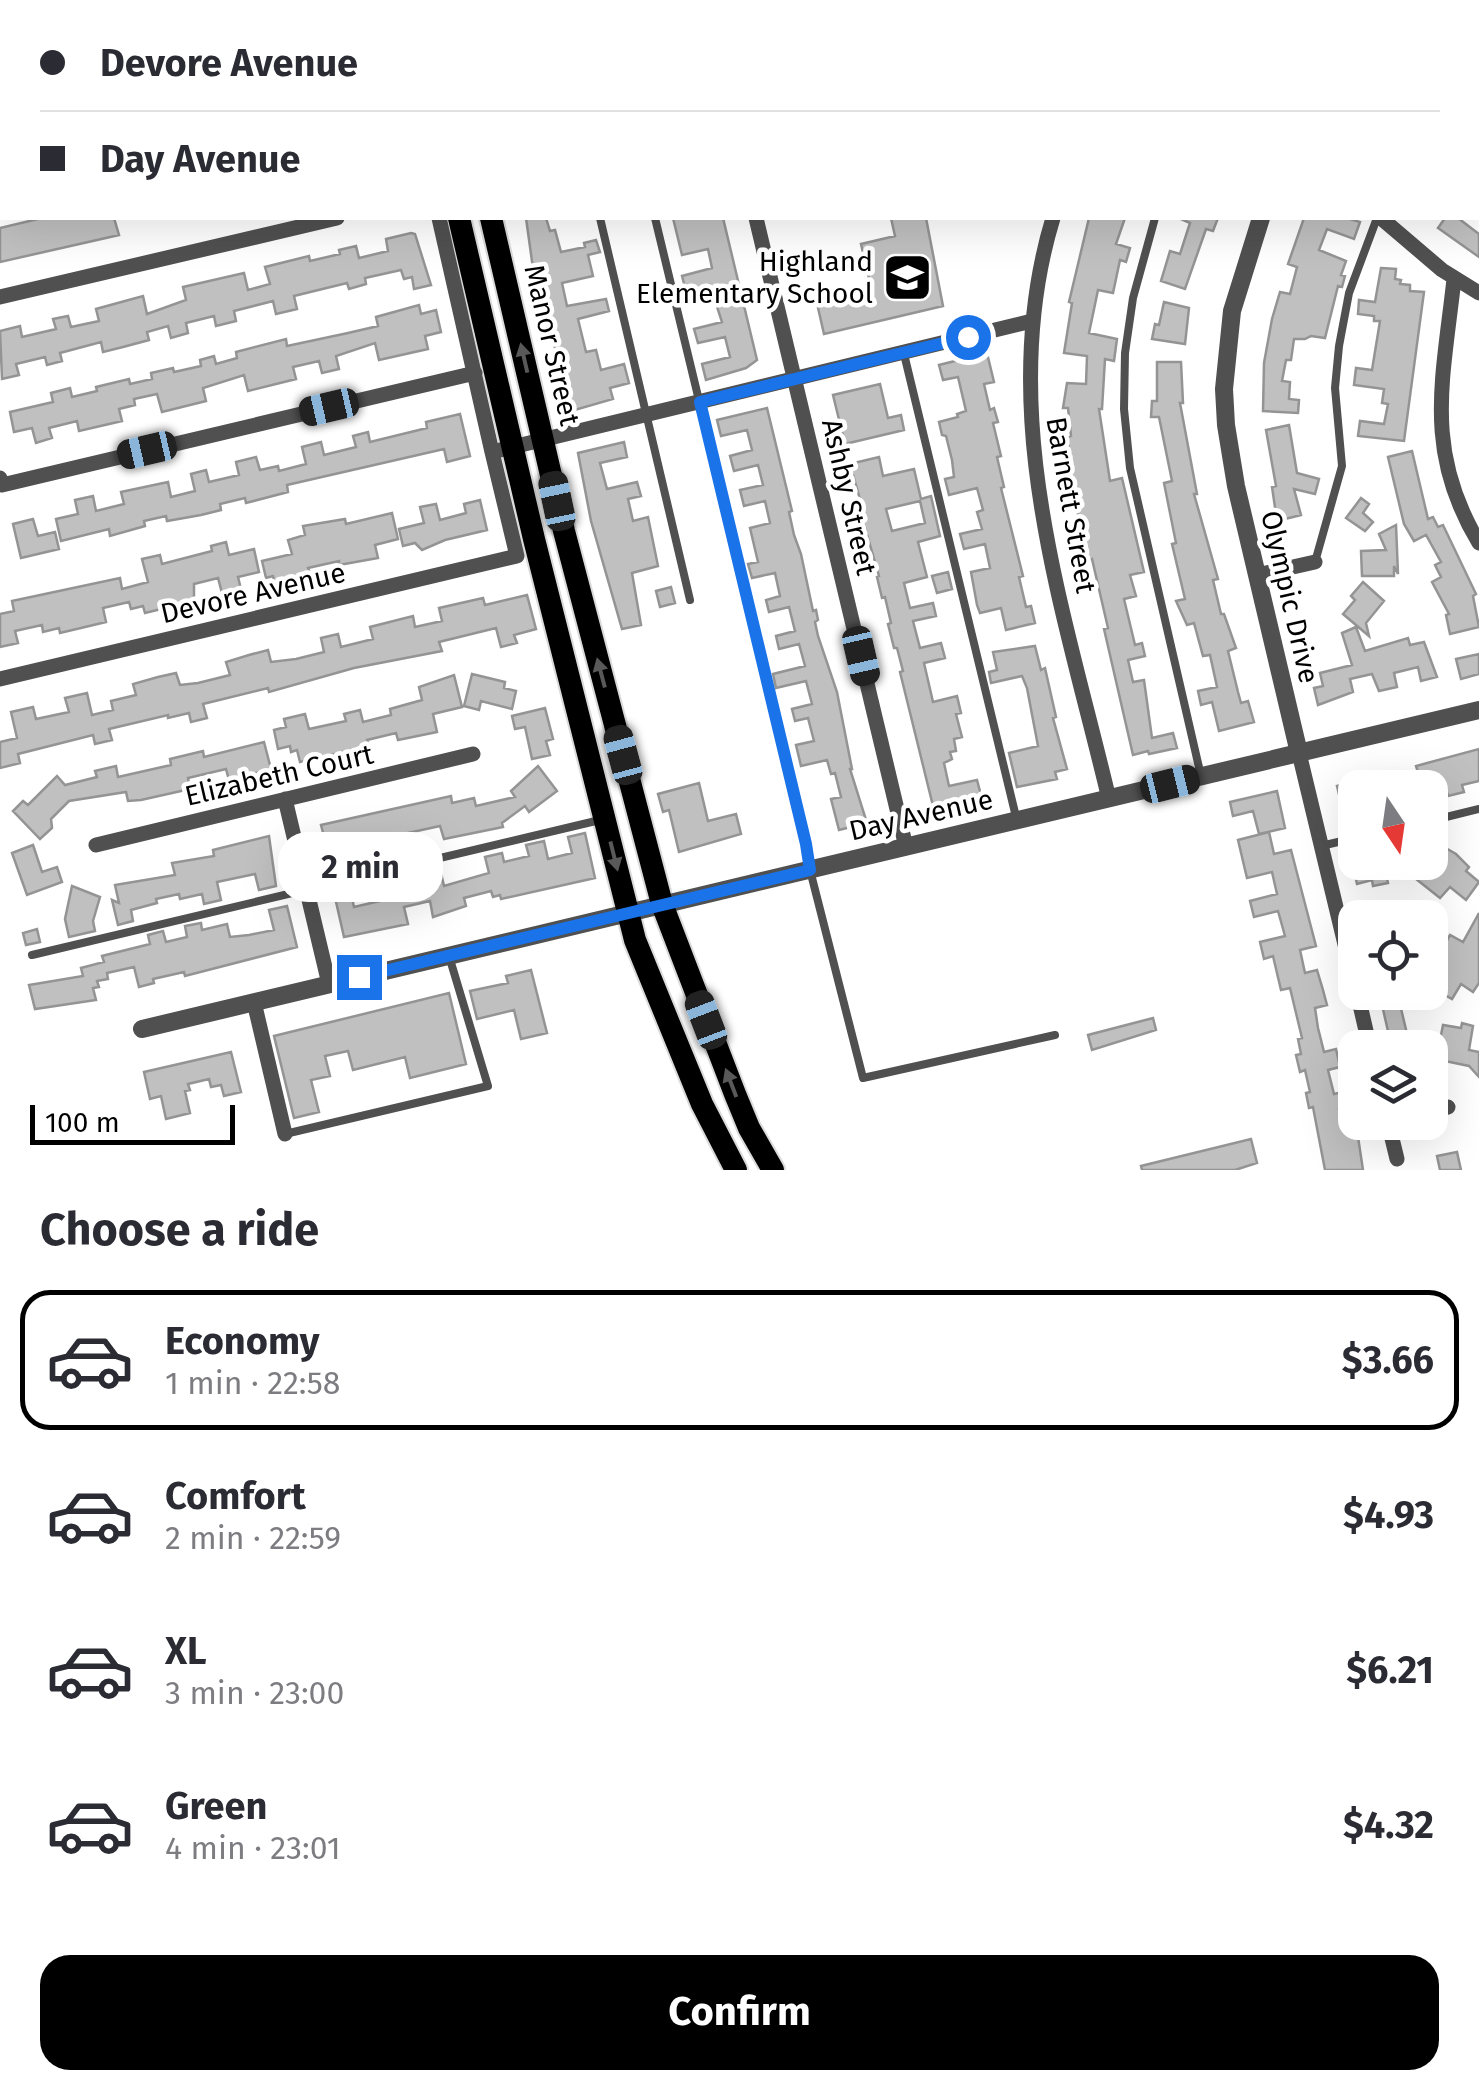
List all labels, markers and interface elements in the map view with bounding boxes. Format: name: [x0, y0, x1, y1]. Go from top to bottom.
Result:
text: Devore Avenue: [100, 40, 358, 86]
text: Day Avenue: [100, 136, 301, 182]
place label: Highland Elementary School: [636, 245, 873, 310]
school or university icon: Highland Elementary School: [882, 251, 934, 303]
street label: Manor Street: [517, 261, 587, 429]
route start: [946, 315, 991, 360]
one-way arrow: [516, 342, 531, 373]
car: [296, 386, 362, 428]
street label: Barnett Street: [1039, 414, 1103, 597]
street label: Ashby Street: [815, 416, 883, 579]
car: [114, 429, 180, 471]
car: [536, 469, 578, 533]
street label: Olympic Drive: [1254, 508, 1326, 686]
street label: Devore Avenue: [157, 556, 349, 630]
car: [840, 623, 882, 689]
one-way arrow: [593, 657, 609, 688]
car: [601, 722, 645, 788]
street label: Elizabeth Court: [182, 737, 377, 813]
car: [1137, 762, 1203, 806]
north arrow: [1338, 770, 1448, 880]
map controls: [1338, 770, 1448, 1140]
street label: Day Avenue: [846, 782, 996, 848]
callout: 2 min: [276, 832, 442, 902]
one-way arrow: [607, 841, 622, 872]
text: 2 min: [321, 848, 400, 886]
button: locate: [1338, 900, 1448, 1010]
route end: [337, 955, 382, 1000]
car: [681, 987, 731, 1053]
button: layers: [1338, 1030, 1448, 1140]
one-way arrow: [722, 1067, 738, 1097]
scale bar: [30, 1100, 235, 1144]
text: 100 m: [45, 1106, 120, 1139]
text: Choose a ride: [40, 1203, 319, 1257]
icon: car: [45, 1315, 135, 1405]
text: Economy: [165, 1318, 320, 1364]
text: $3.66: [1342, 1337, 1434, 1383]
text: 1 min · 22:58: [165, 1364, 340, 1402]
icon: car: [45, 1470, 135, 1560]
text: Comfort: [165, 1473, 306, 1519]
text: $4.93: [1343, 1492, 1434, 1538]
text: 2 min · 22:59: [165, 1519, 341, 1557]
icon: car: [45, 1625, 135, 1715]
text: XL: [165, 1628, 207, 1674]
text: $6.21: [1346, 1647, 1434, 1693]
text: 3 min · 23:00: [165, 1674, 344, 1712]
icon: car: [45, 1780, 135, 1870]
text: Green: [165, 1783, 268, 1829]
text: $4.32: [1343, 1802, 1434, 1848]
text: 4 min · 23:01: [165, 1829, 341, 1867]
button: Confirm: [40, 1955, 1439, 2070]

